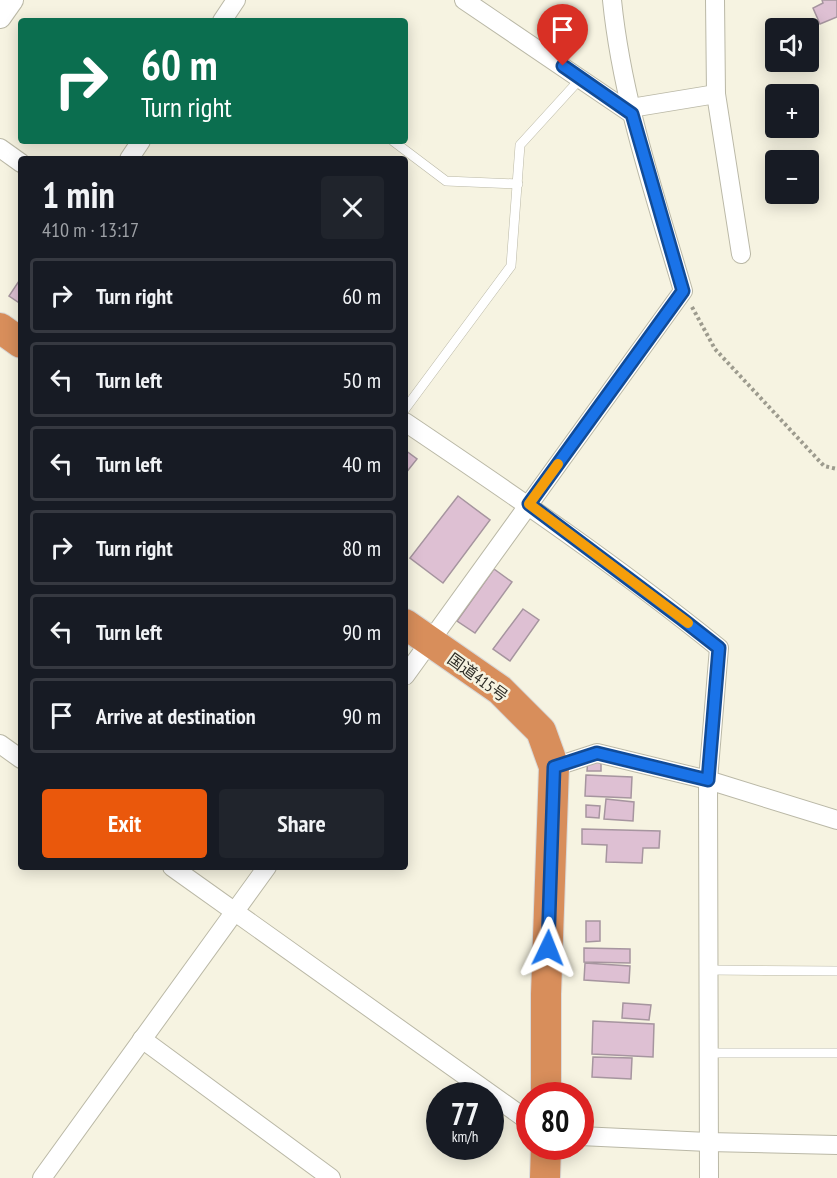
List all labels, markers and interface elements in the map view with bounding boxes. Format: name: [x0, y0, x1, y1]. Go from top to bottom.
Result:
pin: [537, 4, 588, 66]
icon: arrive: [546, 13, 579, 46]
map controls: [765, 18, 819, 204]
button: sound: [765, 18, 819, 72]
text: 60 m: [141, 37, 218, 92]
icon: right: [42, 42, 120, 120]
button: +: [765, 84, 819, 138]
text: Turn right: [141, 90, 232, 124]
button: −: [765, 150, 819, 204]
text: 1 min: [42, 171, 115, 218]
button: close: [321, 176, 384, 239]
text: 410 m · 13:17: [42, 217, 139, 243]
icon: right: [45, 279, 78, 312]
text: Turn right: [96, 282, 173, 310]
text: 60 m: [342, 282, 381, 310]
icon: left: [45, 363, 78, 396]
text: Turn left: [96, 366, 162, 394]
text: 50 m: [342, 366, 381, 394]
icon: left: [45, 447, 78, 480]
text: Turn left: [96, 450, 162, 478]
text: 40 m: [342, 450, 381, 478]
icon: right: [45, 531, 78, 564]
text: Turn right: [96, 534, 173, 562]
text: 80 m: [342, 534, 381, 562]
icon: left: [45, 615, 78, 648]
text: Turn left: [96, 618, 162, 646]
text: 90 m: [342, 618, 381, 646]
street label: 国道415号: [444, 648, 512, 706]
icon: arrive: [45, 699, 78, 732]
text: Arrive at destination: [96, 702, 256, 730]
text: 90 m: [342, 702, 381, 730]
button: Exit: [42, 789, 207, 858]
button: Share: [219, 789, 384, 858]
position arrow: [516, 916, 580, 980]
speed limit sign: 80: [516, 1082, 594, 1160]
text: 77: [451, 1094, 479, 1133]
text: km/h: [452, 1127, 478, 1146]

